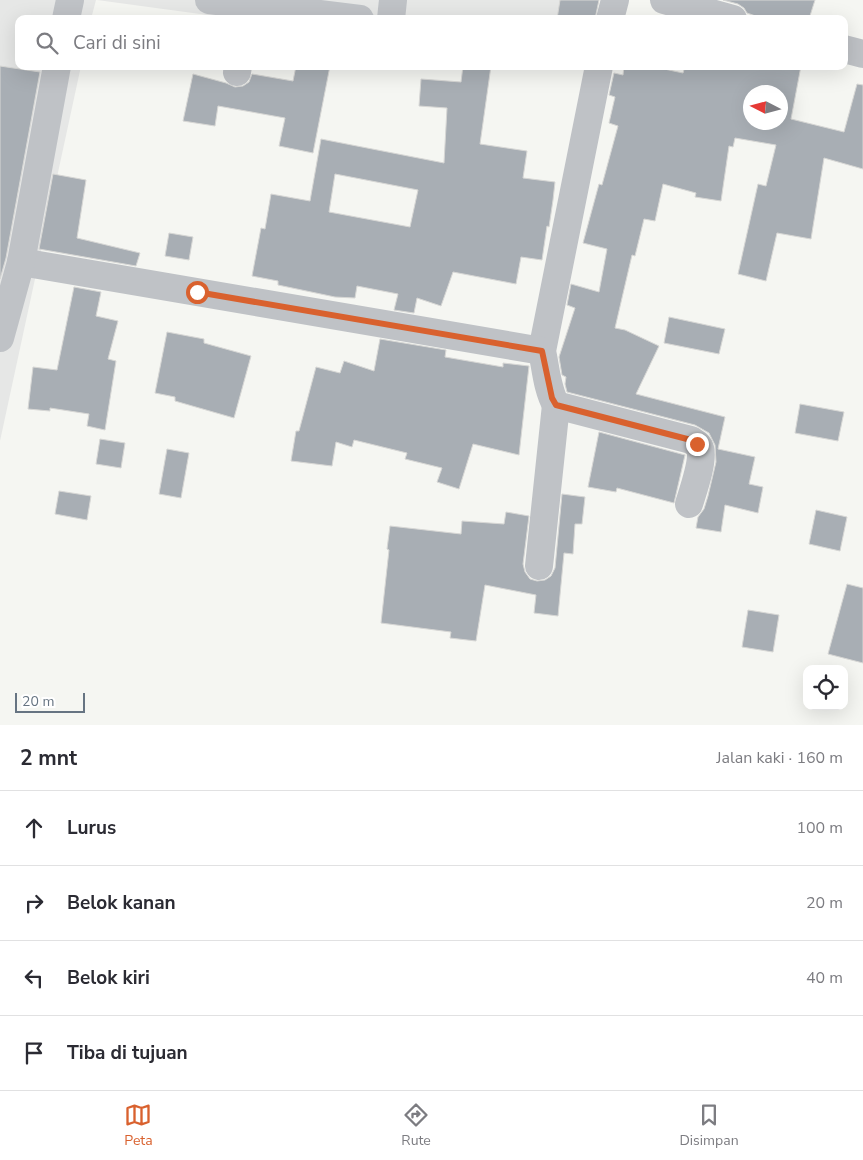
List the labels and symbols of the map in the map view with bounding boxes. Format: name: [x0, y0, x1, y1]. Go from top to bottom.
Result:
north arrow: [743, 85, 788, 130]
route start: [186, 281, 209, 304]
route end: [686, 433, 709, 456]
scale bar: [15, 690, 85, 713]

